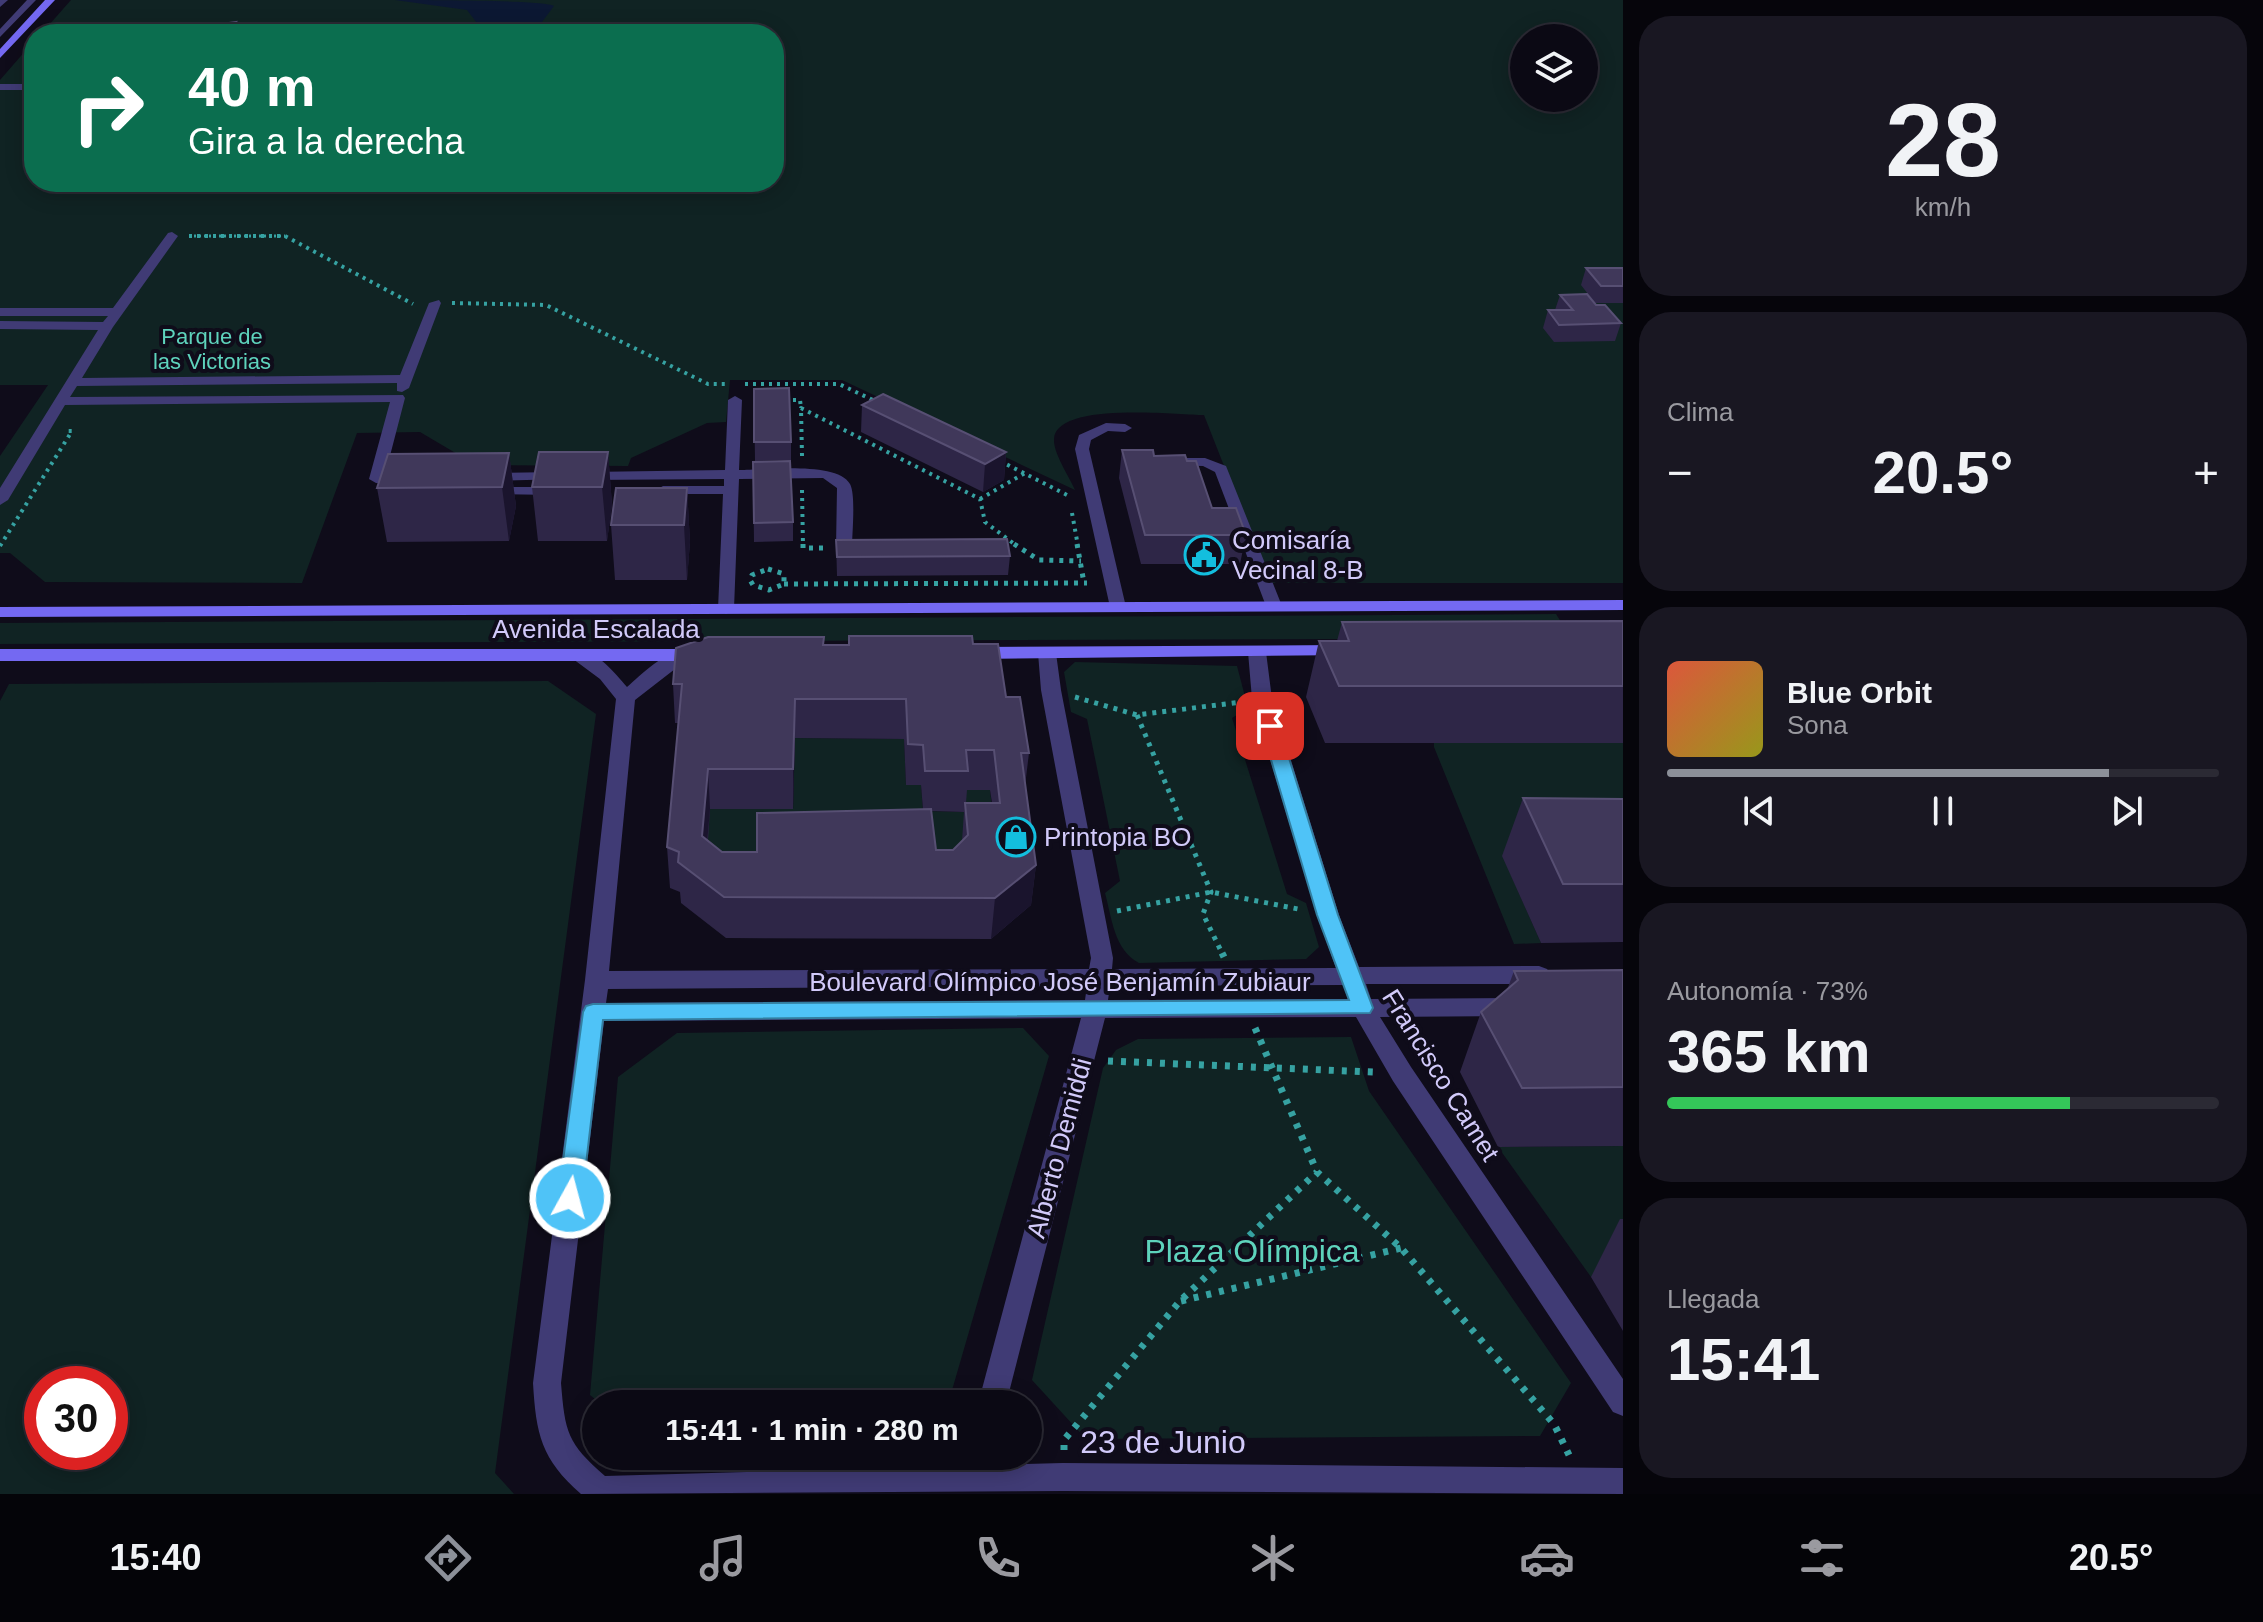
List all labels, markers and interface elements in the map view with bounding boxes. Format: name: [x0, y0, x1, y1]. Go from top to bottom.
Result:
map controls: [1510, 24, 1598, 112]
button: layers: [1510, 24, 1598, 112]
text: 40 m: [188, 55, 316, 118]
icon: right: [56, 56, 160, 160]
text: 28: [1885, 82, 2001, 198]
text: Gira a la derecha: [188, 121, 464, 162]
text: km/h: [1915, 192, 1971, 222]
park label: Parque de las Victorias: [153, 324, 271, 374]
text: Clima: [1667, 397, 1733, 427]
text: 20.5°: [1873, 439, 2013, 506]
text: −: [1667, 448, 1693, 497]
text: +: [2193, 448, 2219, 497]
place label: Comisaría Vecinal 8-B: [1232, 525, 1364, 585]
public building icon: Comisaría Vecinal 8-B: [1183, 534, 1225, 576]
street label: Avenida Escalada: [492, 614, 700, 644]
text: Blue Orbit: [1787, 676, 1932, 709]
pin: [1236, 692, 1304, 760]
icon: arrive: [1248, 704, 1292, 748]
text: Sona: [1787, 710, 1848, 740]
icon: previous: [1737, 789, 1781, 833]
icon: pause: [1921, 789, 1965, 833]
icon: next: [2105, 789, 2149, 833]
shop icon: Printopia BO: [995, 816, 1037, 858]
place label: Printopia BO: [1044, 822, 1191, 852]
street label: Boulevard Olímpico José Benjamín Zubiaur: [809, 967, 1311, 997]
text: Autonomía · 73%: [1667, 976, 1868, 1006]
street label: Francisco Camet: [1376, 984, 1506, 1167]
text: 365 km: [1667, 1018, 1871, 1085]
street label: Alberto Demiddi: [1021, 1055, 1097, 1241]
position arrow: [528, 1156, 612, 1240]
park label: Plaza Olímpica: [1144, 1233, 1360, 1269]
text: Llegada: [1667, 1284, 1760, 1314]
text: 15:41: [1667, 1326, 1820, 1393]
speed limit sign: 30: [24, 1366, 128, 1470]
text: 15:41 · 1 min · 280 m: [665, 1413, 959, 1446]
street label: 23 de Junio: [1080, 1424, 1246, 1460]
icon: directions: [420, 1530, 476, 1586]
icon: music: [695, 1530, 751, 1586]
icon: phone: [970, 1530, 1026, 1586]
icon: climate: [1245, 1530, 1301, 1586]
icon: car: [1519, 1530, 1575, 1586]
icon: filters: [1794, 1530, 1850, 1586]
text: 15:40: [109, 1537, 201, 1578]
text: 20.5°: [2069, 1537, 2154, 1578]

